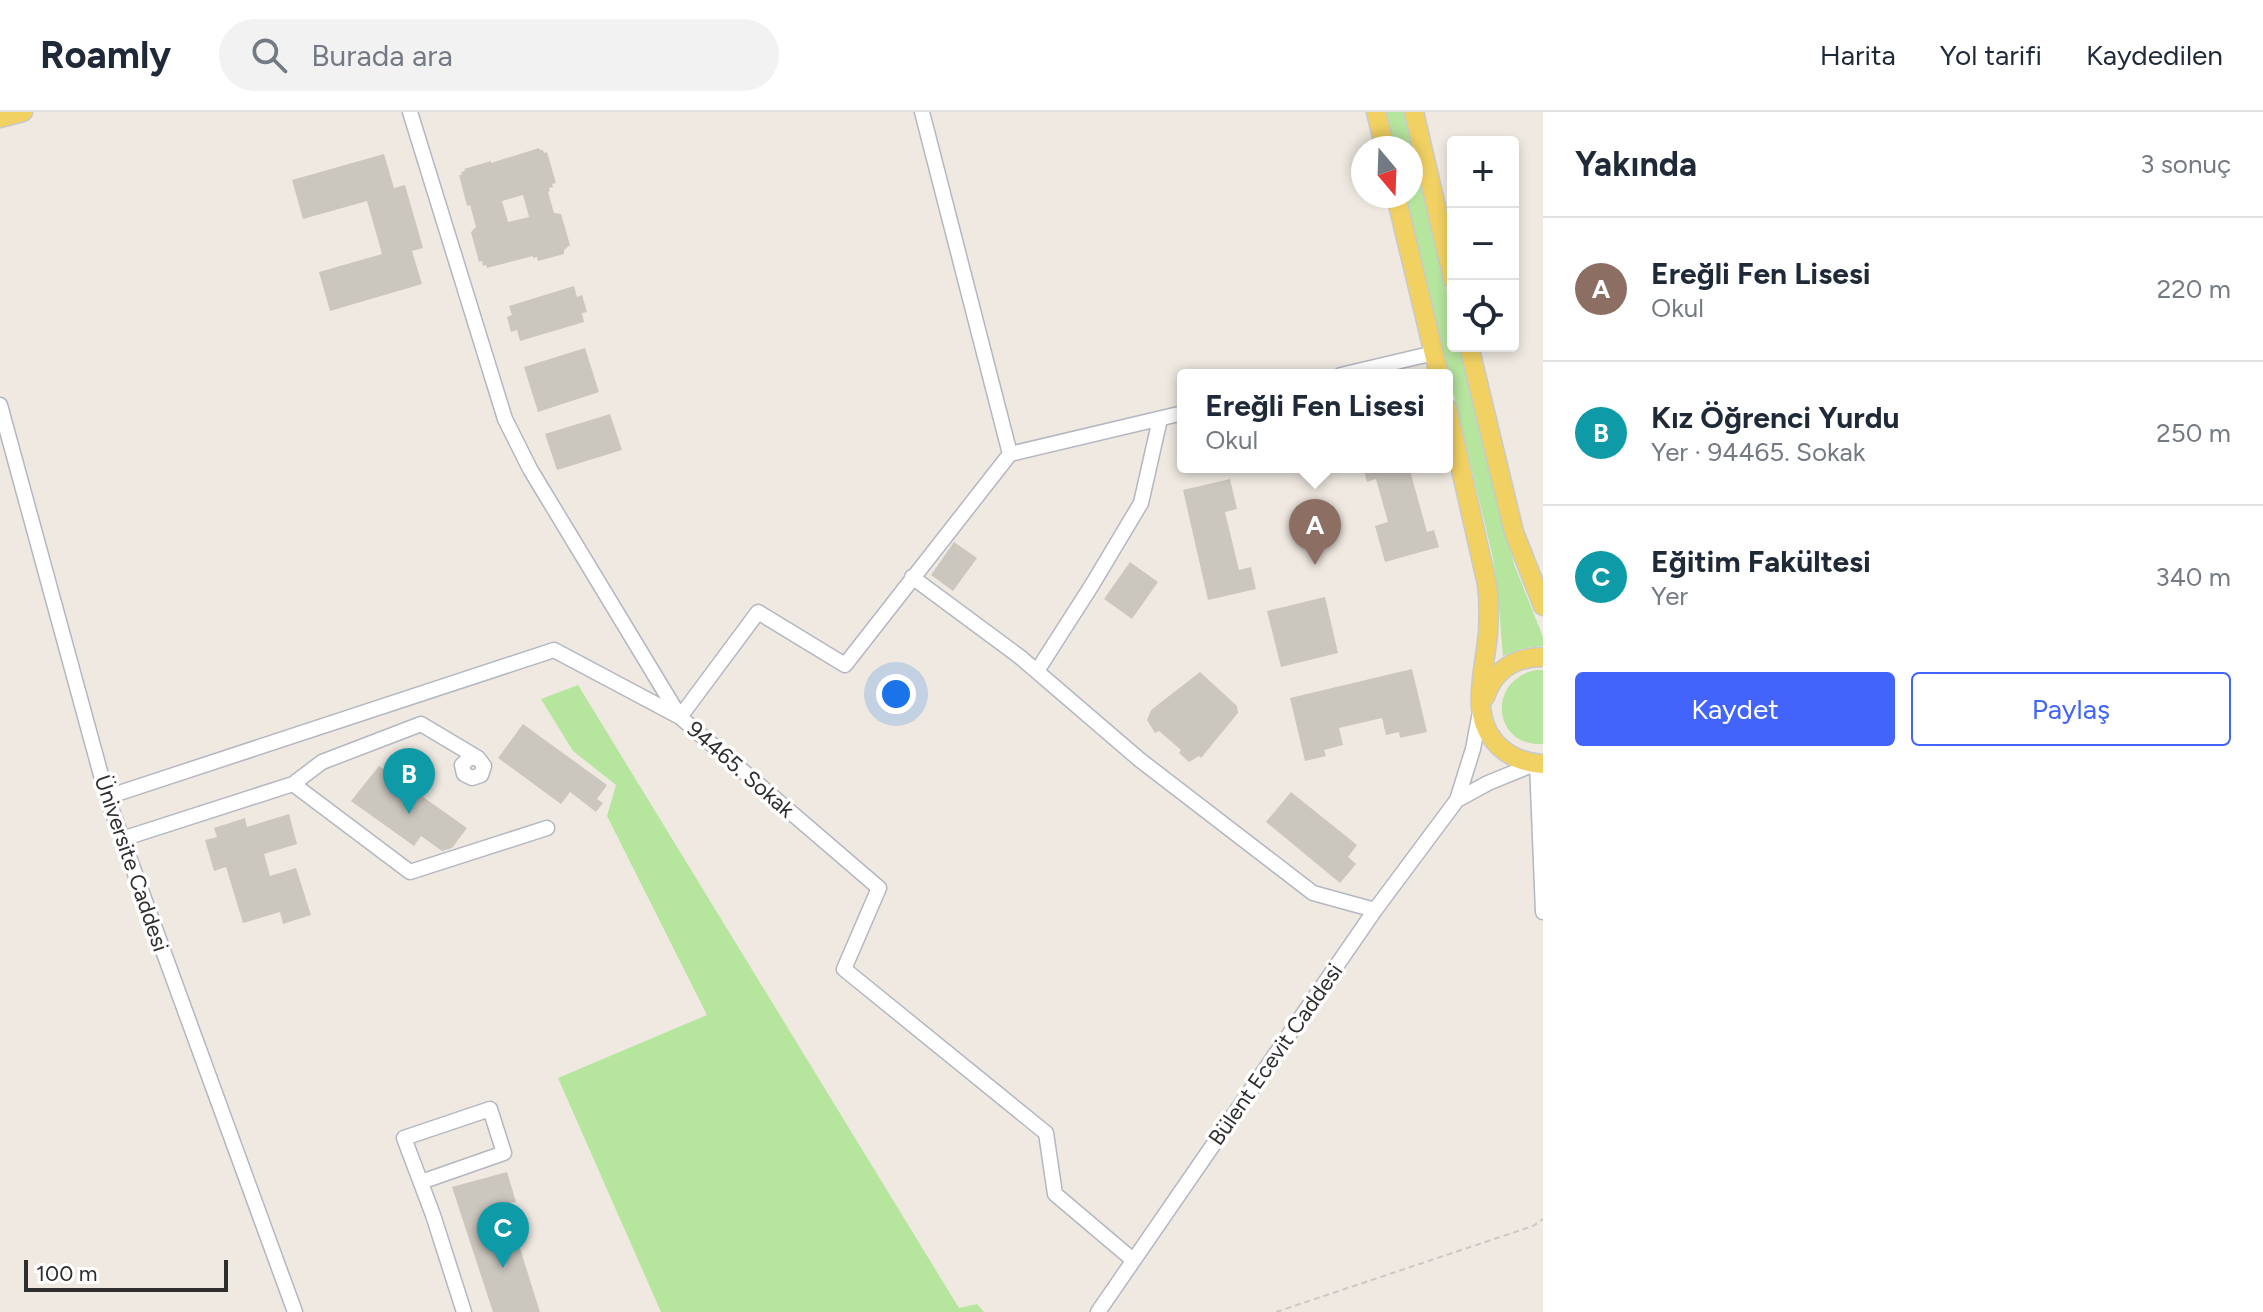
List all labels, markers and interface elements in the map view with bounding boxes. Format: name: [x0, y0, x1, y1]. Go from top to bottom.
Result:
search box: [219, 19, 779, 91]
text: Roamly: [40, 32, 171, 78]
icon: search: [247, 33, 291, 77]
text: Burada ara: [311, 37, 453, 74]
text: Harita: [1820, 38, 1896, 72]
text: Yol tarifi: [1940, 38, 2042, 72]
text: Kaydedilen: [2086, 38, 2223, 72]
north arrow: [1351, 136, 1423, 208]
map controls: [1447, 136, 1519, 352]
button: +: [1447, 136, 1519, 208]
text: Yakında: [1575, 144, 1697, 185]
text: 3 sonuç: [2140, 148, 2231, 180]
button: −: [1447, 208, 1519, 280]
text: Ereğli Fen Lisesi: [1651, 255, 1871, 292]
text: A: [1592, 273, 1610, 305]
text: 220 m: [2157, 273, 2231, 305]
button: locate: [1447, 280, 1519, 352]
text: Okul: [1651, 292, 1704, 324]
popup: [1177, 369, 1453, 473]
text: Ereğli Fen Lisesi: [1205, 387, 1425, 424]
text: Kız Öğrenci Yurdu: [1651, 399, 1900, 436]
text: B: [1593, 417, 1609, 449]
text: 250 m: [2156, 417, 2231, 449]
text: Okul: [1205, 424, 1258, 456]
text: Yer · 94465. Sokak: [1651, 436, 1865, 468]
pin: A: [1289, 499, 1341, 565]
text: Eğitim Fakültesi: [1651, 543, 1871, 580]
text: C: [1592, 561, 1610, 593]
text: 340 m: [2155, 561, 2231, 593]
text: Yer: [1651, 580, 1688, 612]
button: Kaydet: [1575, 672, 1895, 746]
button: Paylaş: [1911, 672, 2231, 746]
your location: [876, 674, 916, 714]
street label: 94465. Sokak: [681, 715, 800, 824]
pin: B: [383, 748, 435, 814]
street label: Üniversite Caddesi: [89, 771, 174, 955]
street label: Bülent Ecevit Caddesi: [1202, 958, 1348, 1150]
pin: C: [477, 1202, 529, 1268]
scale bar: [24, 1256, 228, 1292]
text: 100 m: [36, 1260, 97, 1287]

